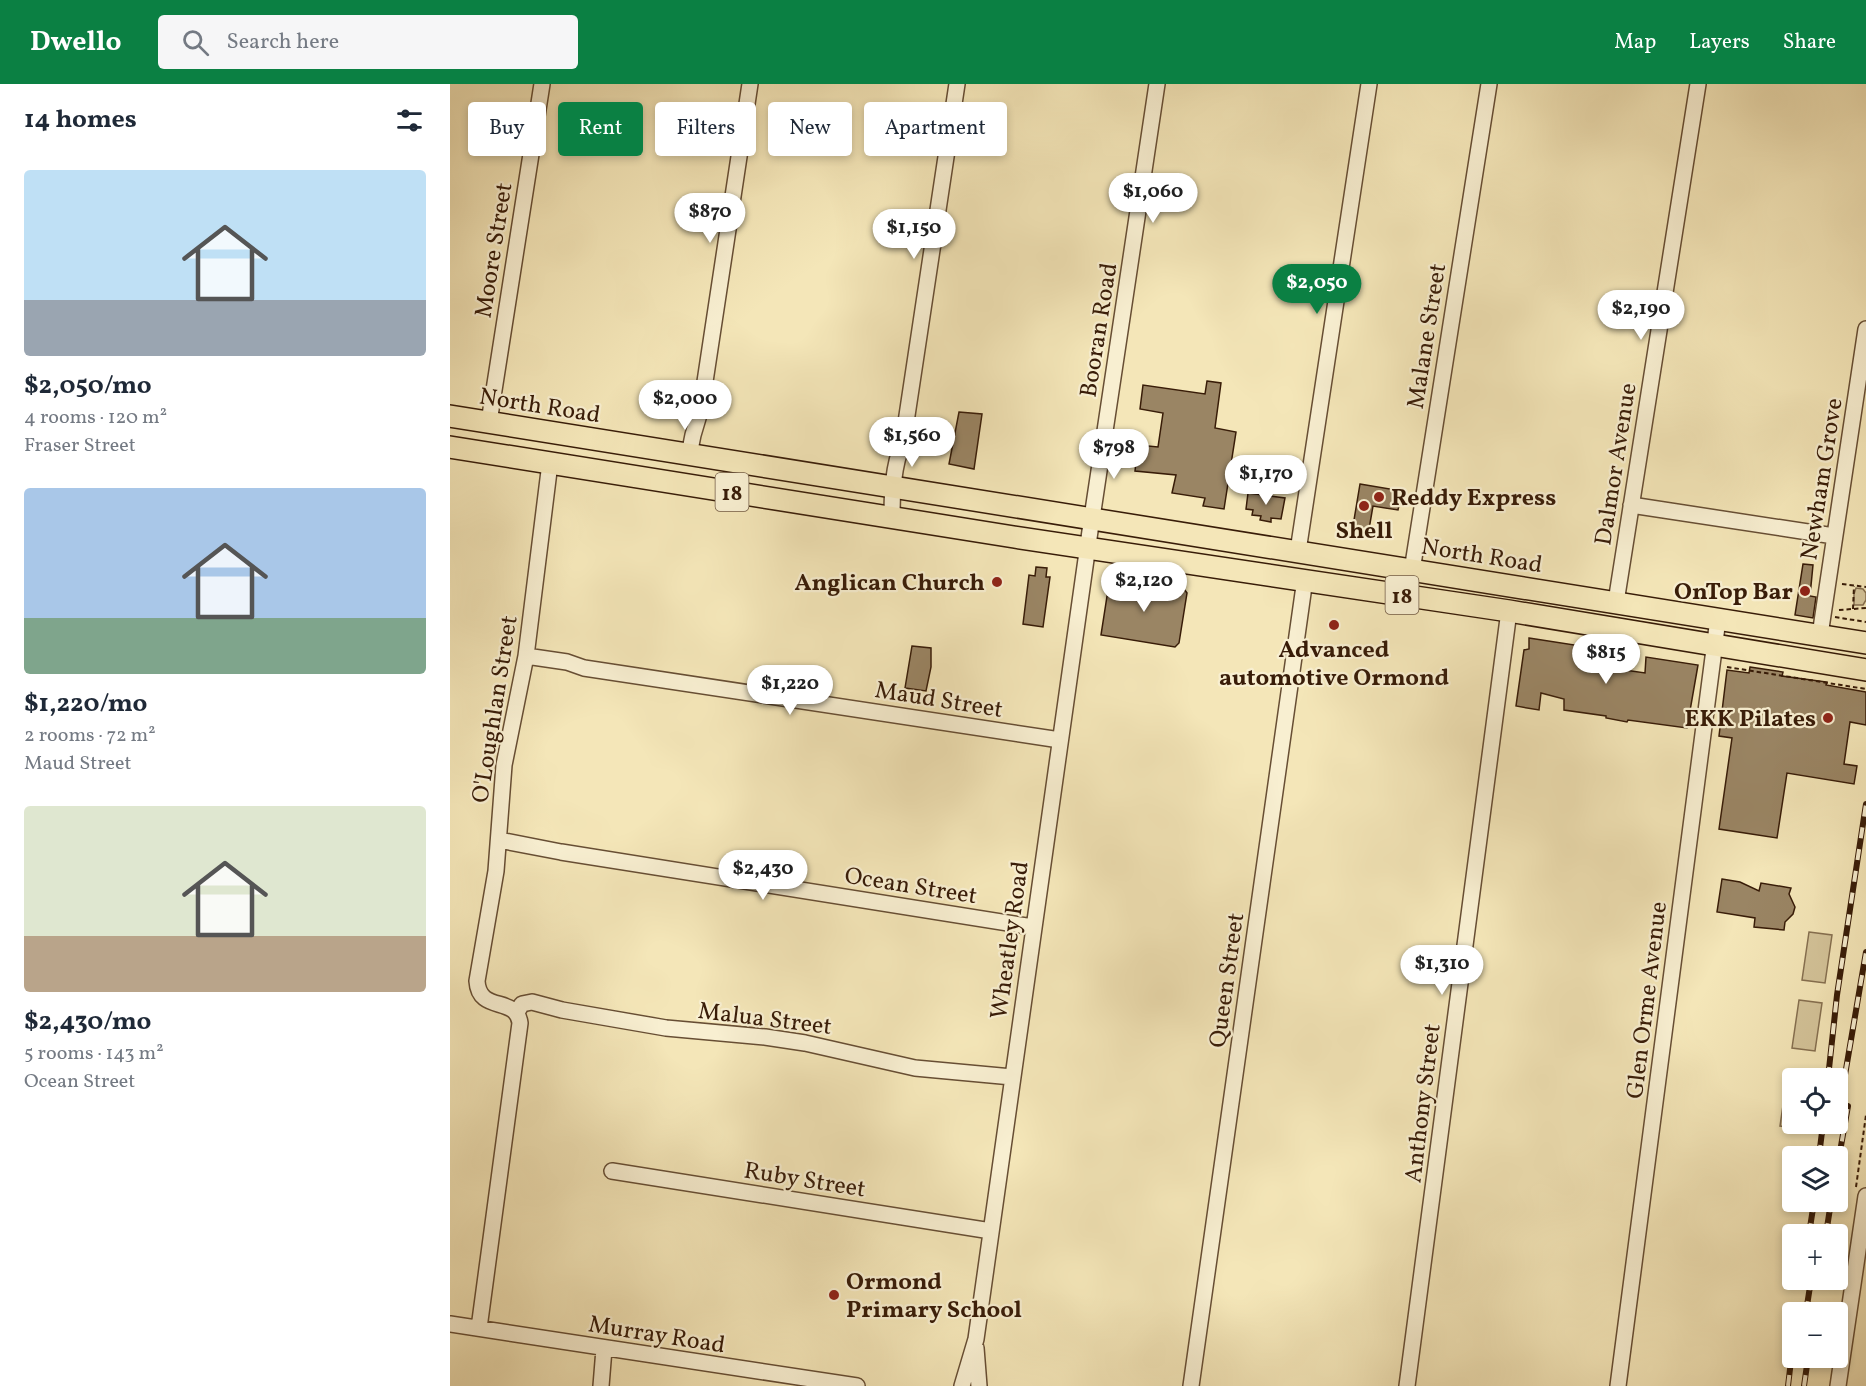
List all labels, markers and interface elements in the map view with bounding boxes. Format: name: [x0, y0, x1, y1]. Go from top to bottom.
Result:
search box: [158, 15, 578, 69]
text: Dwello: [30, 23, 122, 62]
icon: search: [179, 26, 212, 59]
text: Search here: [227, 27, 339, 58]
text: Map: [1614, 28, 1656, 57]
text: Layers: [1689, 28, 1750, 57]
text: Share: [1783, 28, 1836, 57]
text: 14 homes: [24, 102, 137, 138]
chip: Buy: [468, 102, 546, 156]
chip: Rent: [558, 102, 643, 156]
chip: Filters: [655, 102, 756, 156]
chip: New: [768, 102, 852, 156]
chip: Apartment: [864, 102, 1007, 156]
icon: filters: [393, 104, 426, 137]
pin: $1,060: [1104, 173, 1202, 224]
text: $1,060: [1123, 178, 1183, 206]
street label: Moore Street: [468, 180, 522, 320]
pin: $870: [674, 193, 746, 244]
text: $870: [688, 198, 732, 226]
icon: home: [171, 209, 279, 317]
pin: $1,150: [865, 209, 963, 260]
text: $1,150: [887, 214, 941, 242]
street label: Booran Road: [1073, 261, 1127, 400]
street label: Malane Street: [1400, 261, 1456, 411]
pin: $2,050: [1268, 264, 1366, 315]
text: $2,050: [1286, 269, 1348, 297]
pin: $2,190: [1592, 290, 1690, 341]
text: $2,190: [1612, 295, 1670, 323]
text: $2,050/mo: [24, 368, 152, 404]
pin: $2,000: [636, 380, 734, 431]
street label: North Road: [477, 381, 603, 433]
street label: Dalmor Avenue: [1587, 381, 1647, 548]
text: $2,000: [653, 385, 717, 413]
street label: Newham Grove: [1793, 396, 1853, 563]
text: 4 rooms · 120 m²: [24, 404, 167, 432]
pin: $1,560: [863, 417, 961, 468]
text: $1,560: [883, 422, 941, 450]
pin: $798: [1078, 429, 1150, 480]
text: Fraser Street: [24, 432, 136, 460]
text: $798: [1093, 434, 1135, 462]
pin: $1,170: [1217, 455, 1315, 506]
text: $1,170: [1239, 460, 1293, 488]
road number: 18: [716, 473, 748, 511]
place label: Reddy Express: [1391, 482, 1556, 516]
marker: Reddy Express: [1372, 490, 1386, 504]
marker: Shell: [1357, 499, 1371, 513]
place label: Shell: [1335, 515, 1393, 549]
icon: home: [171, 527, 279, 635]
street label: North Road: [1419, 531, 1545, 583]
pin: $2,120: [1095, 562, 1193, 613]
place label: Anglican Church: [795, 567, 985, 601]
text: $2,120: [1115, 567, 1173, 595]
marker: Anglican Church: [990, 575, 1004, 589]
road number: 18: [1386, 576, 1418, 614]
place label: OnTop Bar: [1674, 576, 1793, 610]
marker: OnTop Bar: [1798, 584, 1812, 598]
street label: O'Loughlan Street: [464, 613, 528, 805]
marker: Advanced automotive Ormond: [1327, 618, 1341, 632]
place label: Advanced automotive Ormond: [1219, 634, 1449, 696]
pin: $815: [1570, 634, 1642, 685]
text: $815: [1586, 639, 1626, 667]
pin: $1,220: [741, 665, 839, 716]
text: $1,220: [761, 670, 819, 698]
street label: Maud Street: [872, 674, 1005, 728]
text: $1,220/mo: [24, 686, 147, 722]
place label: EKK Pilates: [1684, 703, 1816, 737]
marker: EKK Pilates: [1821, 711, 1835, 725]
text: 2 rooms · 72 m²: [24, 722, 156, 750]
text: Maud Street: [24, 750, 132, 778]
icon: home: [171, 845, 279, 953]
pin: $2,430: [714, 850, 812, 901]
text: $2,430: [733, 855, 793, 883]
street label: Wheatley Road: [983, 859, 1039, 1021]
street label: Ocean Street: [842, 860, 979, 914]
street label: Glen Orme Avenue: [1619, 900, 1677, 1101]
street label: Queen Street: [1202, 911, 1254, 1050]
pin: $1,310: [1393, 945, 1491, 996]
text: $1,310: [1414, 950, 1470, 978]
street label: Malua Street: [696, 995, 834, 1045]
text: $2,430/mo: [24, 1004, 151, 1040]
street label: Anthony Street: [1397, 1022, 1451, 1185]
text: 5 rooms · 143 m²: [24, 1040, 164, 1068]
text: Ocean Street: [24, 1068, 135, 1096]
map controls: [1782, 1068, 1848, 1368]
button: locate: [1782, 1068, 1848, 1134]
button: layers: [1782, 1146, 1848, 1212]
street label: Ruby Street: [741, 1155, 868, 1207]
button: +: [1782, 1224, 1848, 1290]
place label: Ormond Primary School: [846, 1266, 1022, 1328]
marker: Ormond Primary School: [827, 1288, 841, 1302]
button: −: [1782, 1302, 1848, 1368]
street label: Murray Road: [586, 1308, 727, 1364]

